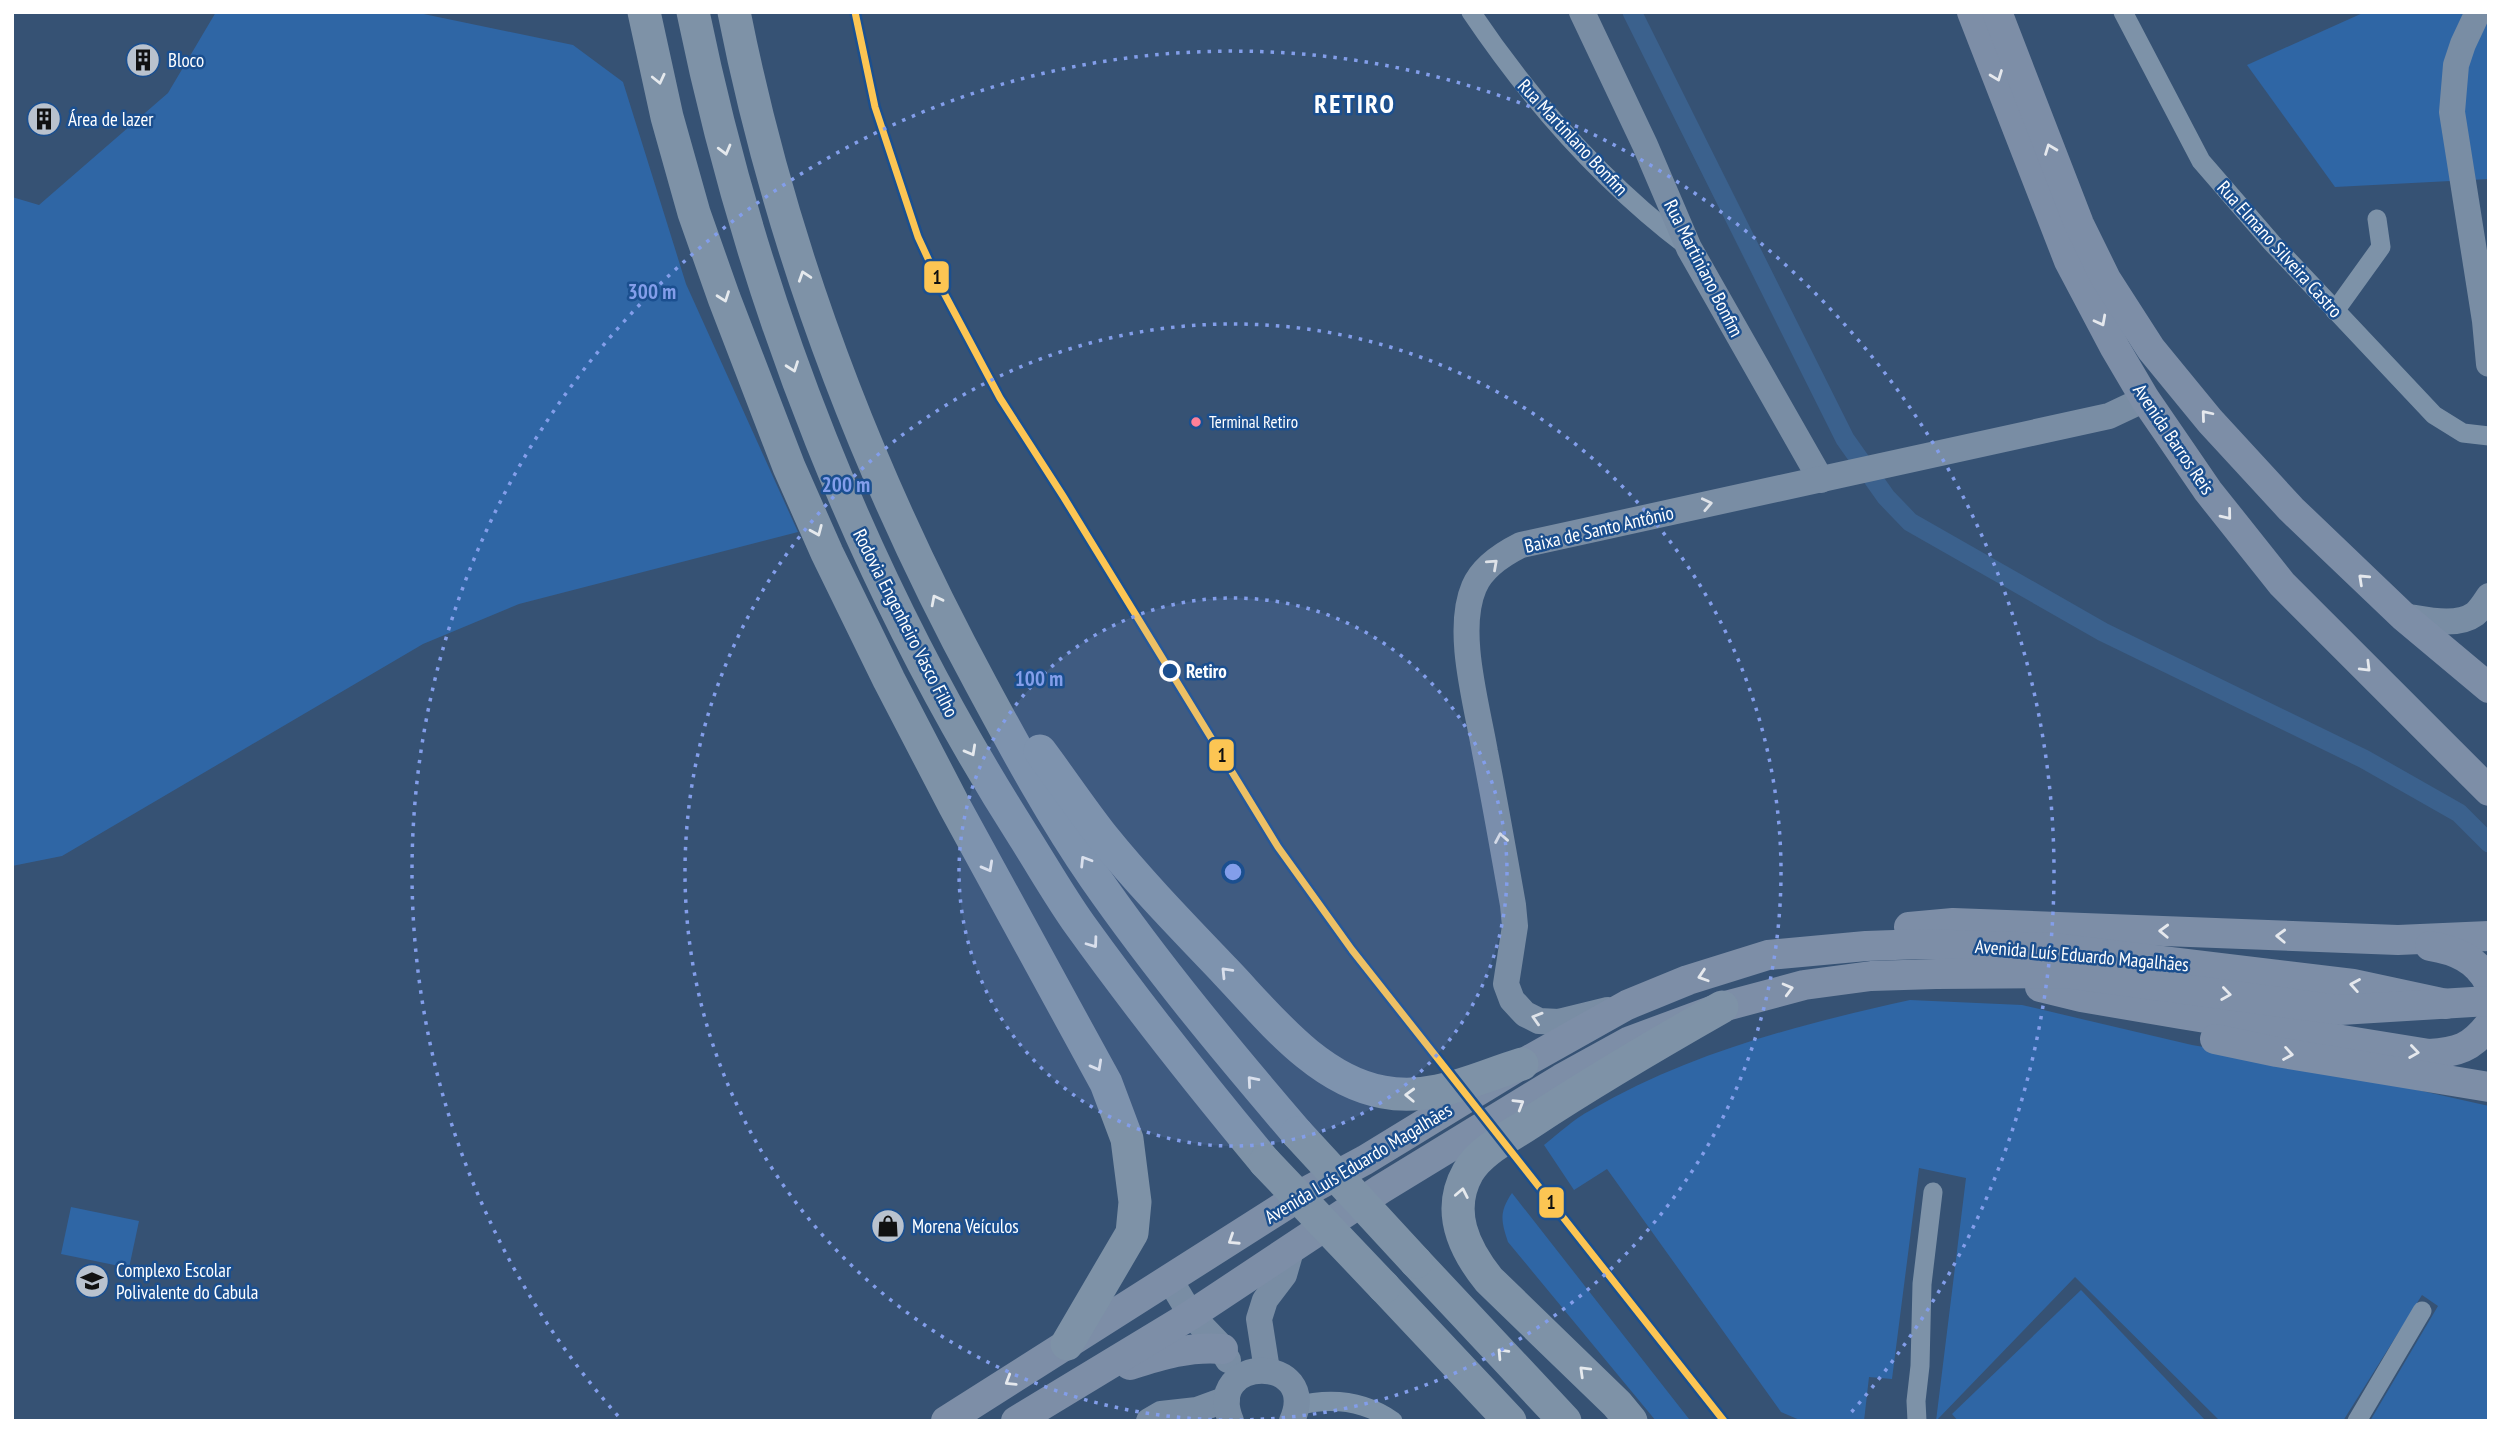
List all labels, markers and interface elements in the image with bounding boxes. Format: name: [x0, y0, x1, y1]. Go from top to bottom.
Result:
building icon: Bloco: [124, 41, 162, 79]
place label: Bloco: [168, 48, 204, 72]
one-way arrow: [1989, 69, 2003, 81]
one-way arrow: [650, 73, 665, 85]
street label: Rua Martinlano Bonfim: [1513, 74, 1633, 200]
district label: RETIRO: [1314, 87, 1396, 120]
building icon: Área de lazer: [25, 100, 63, 138]
place label: Área de lazer: [68, 107, 154, 131]
one-way arrow: [717, 144, 731, 156]
one-way arrow: [2045, 144, 2059, 156]
street label: Rua Elmano Silveira Castro: [2212, 176, 2348, 322]
street label: Rua Martiniano Bonfim: [1659, 195, 1749, 341]
line badge: 1: [923, 260, 950, 294]
text: 1: [932, 265, 942, 289]
one-way arrow: [798, 271, 812, 283]
text: 300 m: [628, 278, 676, 305]
one-way arrow: [715, 290, 729, 302]
one-way arrow: [2092, 314, 2106, 326]
one-way arrow: [785, 361, 799, 373]
street label: Avenida Barros Reis: [2128, 379, 2220, 499]
one-way arrow: [2202, 410, 2214, 423]
place label: Terminal Retiro: [1209, 411, 1298, 433]
marker: Terminal Retiro: [1189, 415, 1203, 429]
text: 200 m: [822, 471, 870, 498]
one-way arrow: [1701, 498, 1713, 513]
street label: Baixa de Santo Antônio: [1522, 500, 1676, 558]
one-way arrow: [2218, 507, 2231, 519]
one-way arrow: [809, 524, 823, 536]
street label: Rodovia Engenheiro Vasco Filho: [848, 525, 964, 721]
one-way arrow: [1485, 559, 1498, 572]
one-way arrow: [2358, 575, 2371, 587]
one-way arrow: [931, 595, 945, 607]
one-way arrow: [2357, 658, 2370, 671]
place label: Retiro: [1186, 659, 1227, 683]
marker: Retiro: [1160, 661, 1180, 681]
text: 100 m: [1015, 665, 1063, 692]
line badge: 1: [1208, 738, 1235, 772]
text: 1: [1217, 743, 1227, 767]
one-way arrow: [963, 744, 976, 756]
one-way arrow: [1494, 832, 1509, 844]
one-way arrow: [1080, 856, 1093, 869]
one-way arrow: [980, 860, 993, 872]
centre of rings: [1221, 860, 1245, 884]
one-way arrow: [2158, 923, 2169, 938]
one-way arrow: [2275, 928, 2286, 943]
street label: Avenida Luís Eduardo Magalhães: [1974, 934, 2190, 976]
one-way arrow: [1085, 935, 1098, 948]
one-way arrow: [1222, 967, 1235, 980]
one-way arrow: [1697, 968, 1709, 982]
one-way arrow: [2349, 978, 2361, 993]
one-way arrow: [1782, 983, 1794, 998]
one-way arrow: [2220, 986, 2231, 1001]
one-way arrow: [1531, 1012, 1543, 1027]
one-way arrow: [2409, 1044, 2420, 1059]
one-way arrow: [2282, 1046, 2294, 1061]
one-way arrow: [1089, 1059, 1102, 1072]
one-way arrow: [1248, 1076, 1260, 1089]
one-way arrow: [1404, 1087, 1415, 1102]
street label: Avenida Luís Eduardo Magalhães: [1260, 1097, 1456, 1229]
one-way arrow: [1512, 1100, 1525, 1113]
line badge: 1: [1538, 1186, 1565, 1219]
one-way arrow: [1454, 1187, 1469, 1199]
text: 1: [1546, 1190, 1556, 1214]
shop icon: Morena Veículos: [869, 1207, 907, 1245]
place label: Morena Veículos: [912, 1214, 1019, 1238]
one-way arrow: [1227, 1231, 1240, 1244]
place label: Complexo Escolar Polivalente do Cabula: [116, 1258, 258, 1304]
school or university icon: Complexo Escolar Polivalente do Cabula: [73, 1262, 111, 1300]
one-way arrow: [1497, 1348, 1510, 1361]
one-way arrow: [1579, 1367, 1592, 1380]
one-way arrow: [1004, 1372, 1017, 1385]

